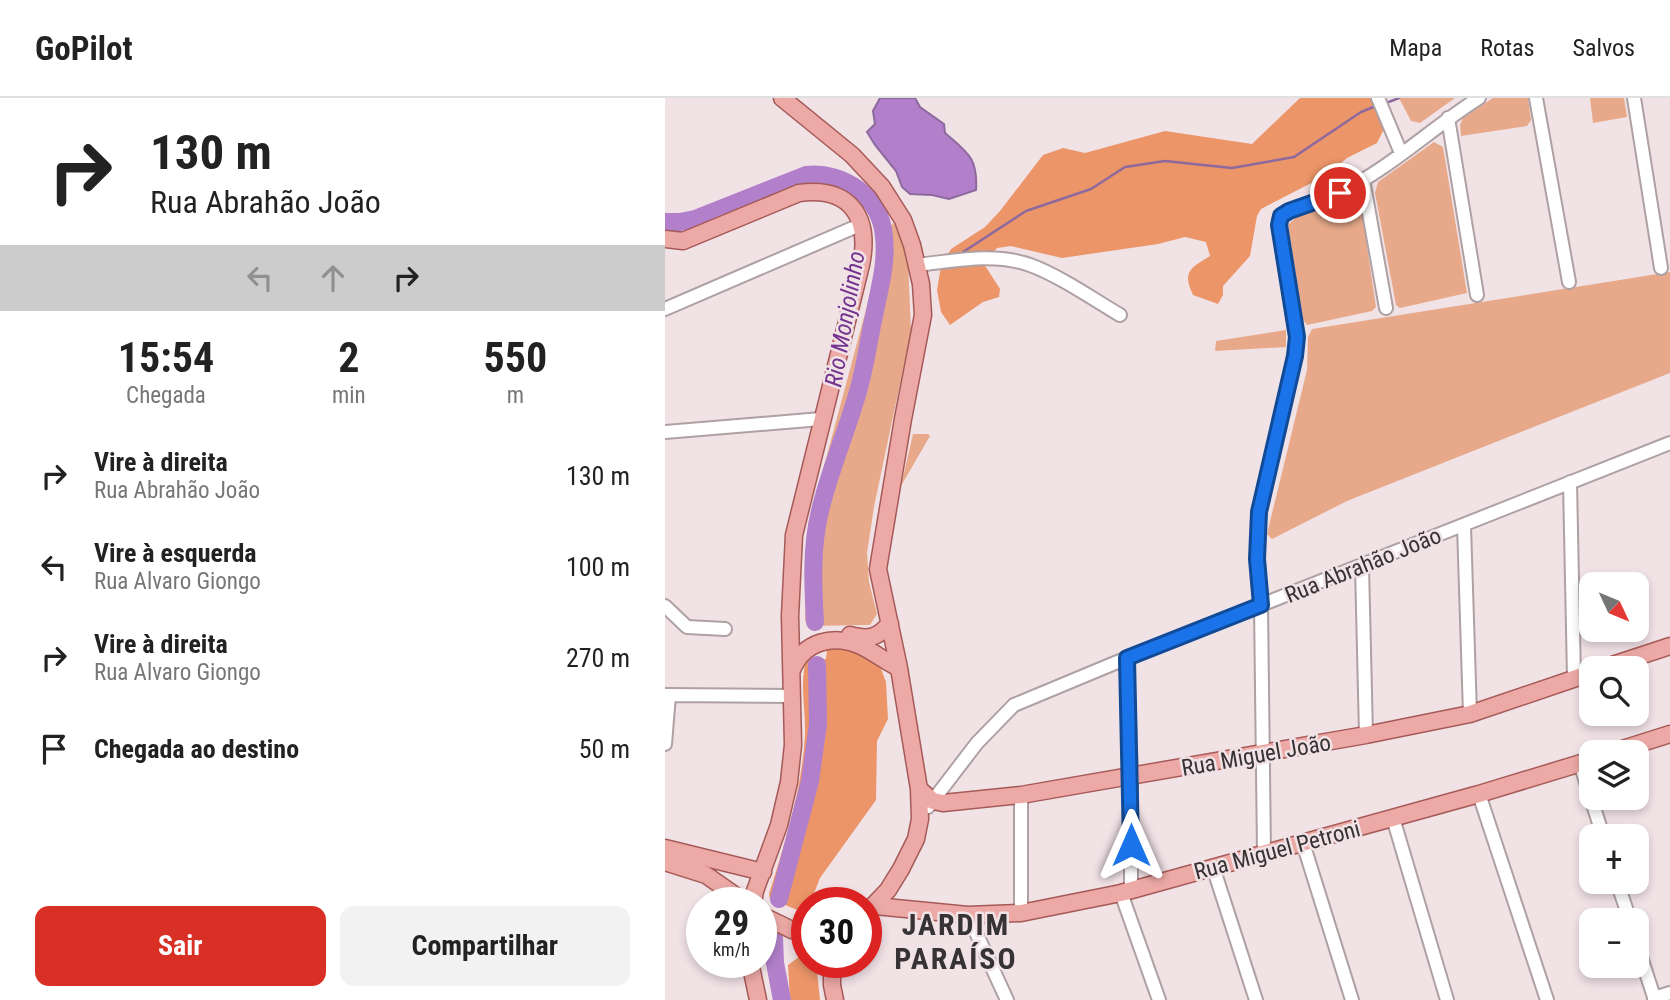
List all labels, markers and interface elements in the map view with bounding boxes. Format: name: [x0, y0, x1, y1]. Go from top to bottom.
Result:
text: GoPilot: [35, 29, 133, 68]
text: Mapa: [1389, 34, 1442, 62]
text: Rotas: [1480, 34, 1534, 62]
text: Salvos: [1572, 34, 1635, 62]
text: 130 m: [150, 124, 272, 181]
icon: right: [35, 126, 126, 217]
pin: [1310, 163, 1370, 223]
icon: arrive: [1321, 174, 1359, 212]
text: Rua Abrahão João: [150, 183, 381, 221]
water label: Rio Monjolinho: [819, 249, 871, 389]
icon: left: [241, 259, 279, 297]
icon: ahead: [314, 259, 352, 297]
icon: right: [387, 259, 425, 297]
text: 15:54: [118, 333, 214, 382]
text: 2: [338, 333, 359, 382]
text: 550: [483, 333, 547, 382]
text: Chegada: [126, 382, 206, 409]
text: min: [332, 382, 366, 409]
text: m: [507, 382, 524, 409]
text: Vire à direita: [94, 447, 228, 477]
icon: right: [35, 457, 73, 495]
text: 130 m: [566, 461, 630, 491]
text: Rua Abrahão João: [94, 477, 260, 504]
street label: Rua Abrahão João: [1281, 522, 1445, 609]
text: Vire à esquerda: [94, 538, 257, 568]
icon: left: [35, 548, 73, 586]
text: 100 m: [566, 552, 630, 582]
text: Rua Alvaro Giongo: [94, 568, 261, 595]
north arrow: [1579, 572, 1649, 642]
map controls: [1579, 572, 1649, 978]
text: Vire à direita: [94, 629, 228, 659]
icon: right: [35, 639, 73, 677]
text: 270 m: [566, 643, 630, 673]
button: search: [1579, 656, 1649, 726]
text: Rua Alvaro Giongo: [94, 659, 261, 686]
street label: Rua Miguel João: [1179, 729, 1333, 782]
icon: arrive: [35, 730, 73, 768]
text: Chegada ao destino: [94, 734, 299, 764]
text: 50 m: [579, 734, 630, 764]
button: layers: [1579, 740, 1649, 810]
position arrow: [1094, 808, 1168, 882]
street label: Rua Miguel Petroni: [1191, 815, 1363, 886]
button: +: [1579, 824, 1649, 894]
speed limit sign: 30: [791, 887, 882, 978]
text: 29: [714, 903, 749, 944]
button: Sair: [35, 906, 326, 986]
button: Compartilhar: [340, 906, 630, 986]
district label: JARDIM PARAÍSO: [894, 907, 1018, 976]
button: −: [1579, 908, 1649, 978]
text: km/h: [713, 939, 750, 960]

